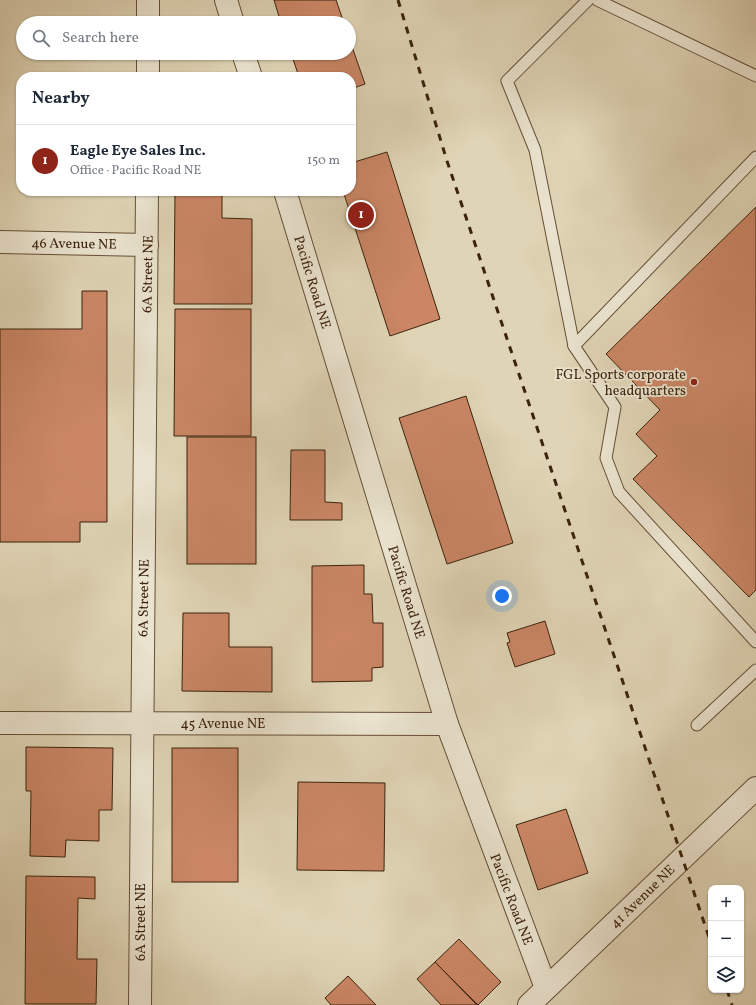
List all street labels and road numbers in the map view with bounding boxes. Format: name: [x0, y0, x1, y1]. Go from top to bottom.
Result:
street label: Pacific Road NE: [288, 233, 335, 331]
street label: 46 Avenue NE: [31, 234, 117, 255]
street label: 6A Street NE: [138, 235, 159, 313]
street label: Pacific Road NE: [382, 543, 429, 641]
street label: 6A Street NE: [134, 559, 155, 637]
street label: 45 Avenue NE: [181, 715, 265, 734]
street label: Pacific Road NE: [484, 851, 537, 948]
street label: 41 Avenue NE: [606, 861, 680, 933]
street label: 6A Street NE: [132, 883, 151, 961]

